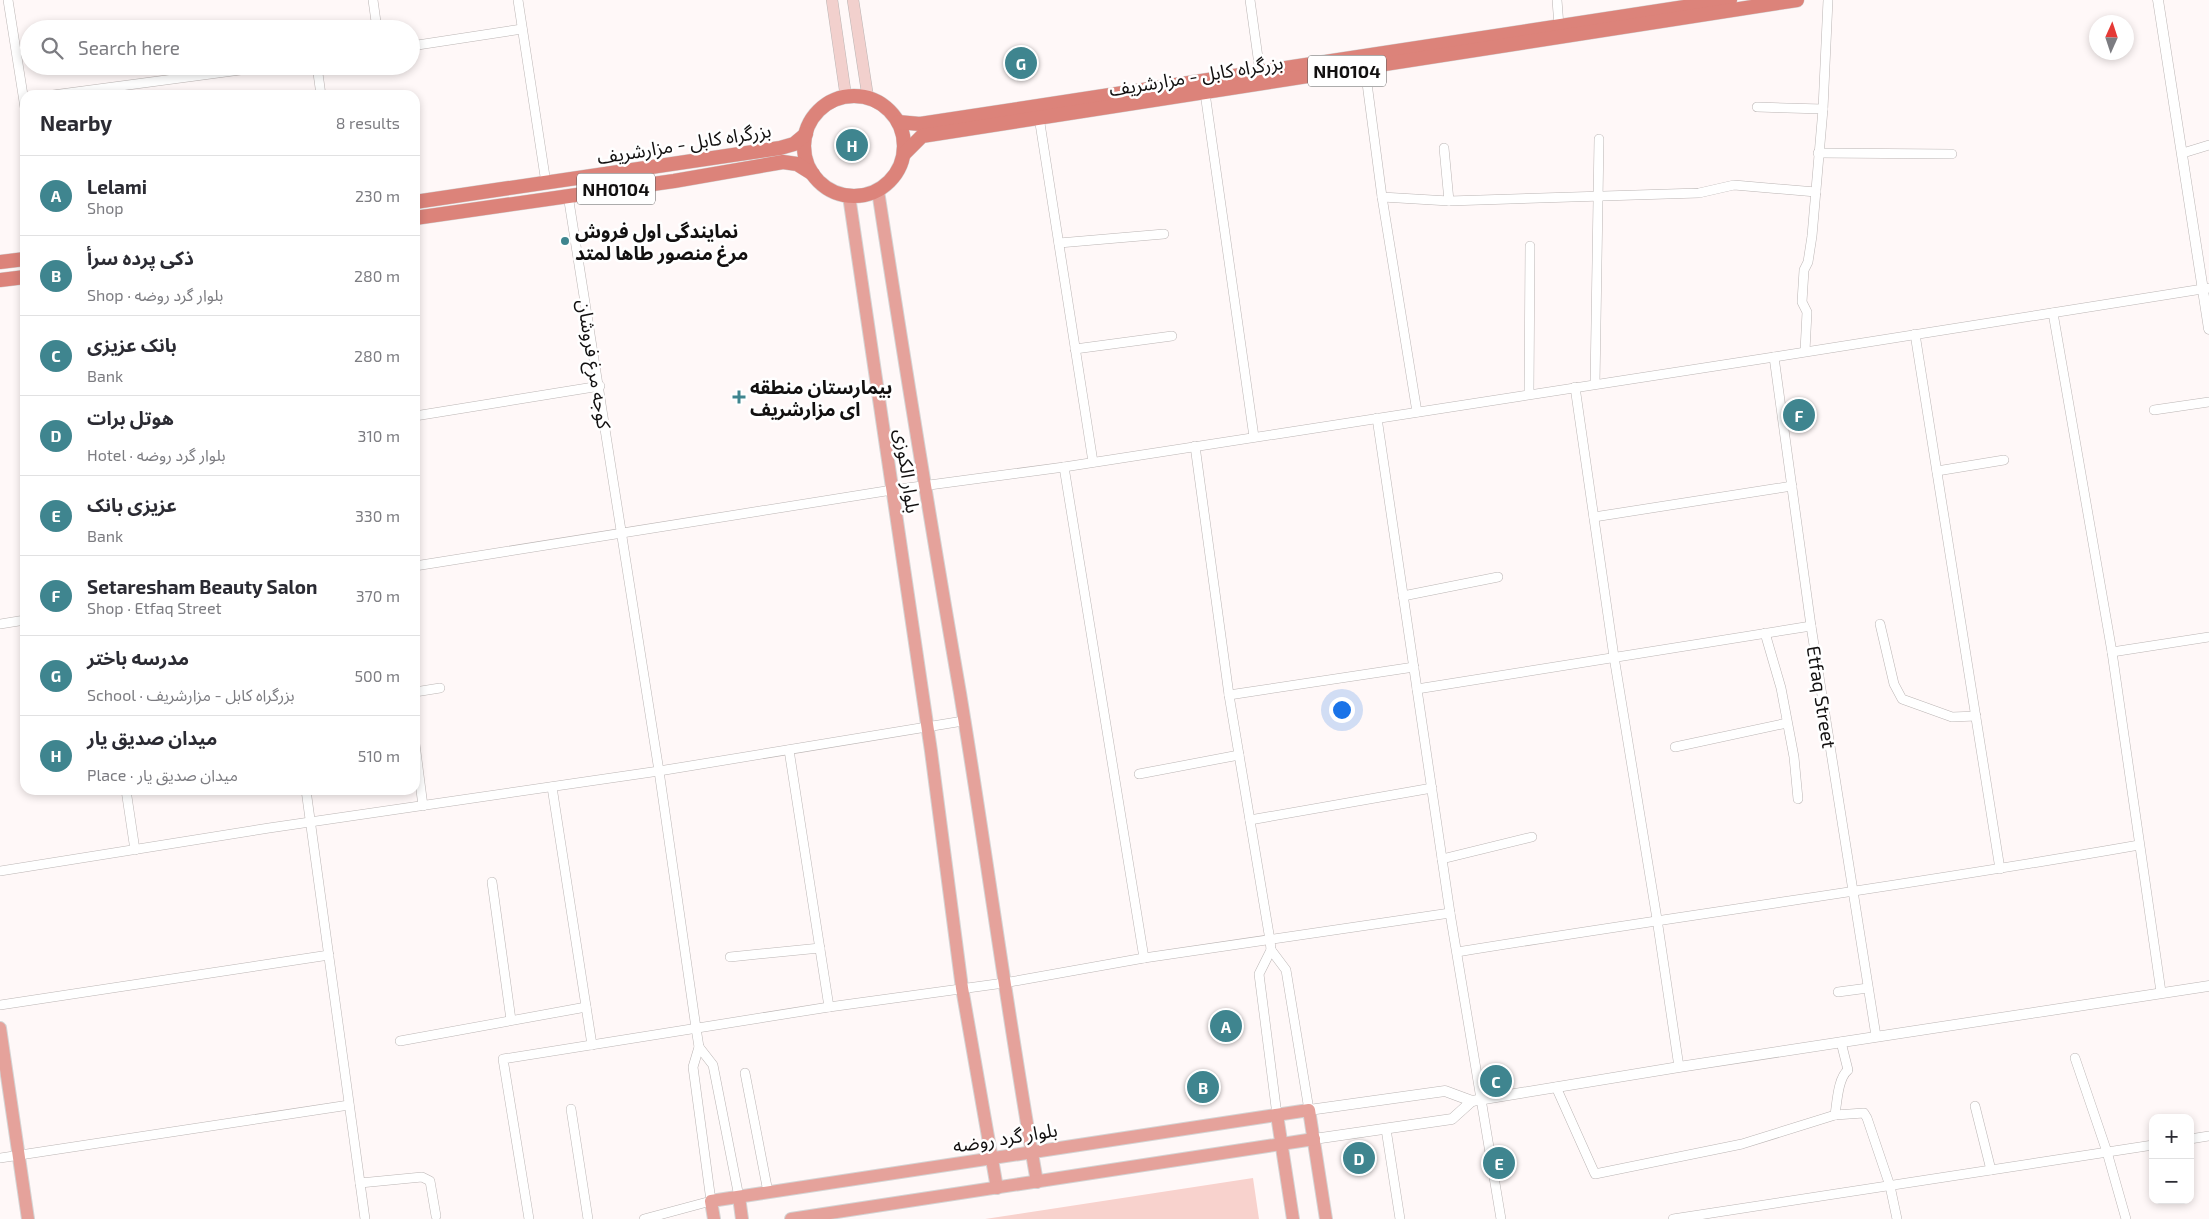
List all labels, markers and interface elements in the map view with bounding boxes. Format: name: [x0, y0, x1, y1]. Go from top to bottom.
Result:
north arrow: [2089, 15, 2134, 60]
search box: [20, 20, 420, 75]
icon: search: [38, 34, 66, 62]
text: Search here: [78, 36, 180, 59]
pin: G: [1005, 44, 1037, 82]
street label: بزرگراه کابل - مزارشریف: [1107, 50, 1285, 101]
road number: NH0104: [1308, 56, 1386, 86]
text: Nearby: [40, 110, 112, 135]
text: 8 results: [336, 113, 400, 132]
street label: بزرگراه کابل - مزارشریف: [595, 118, 773, 169]
pin: H: [836, 126, 868, 164]
road number: NH0104: [577, 173, 655, 204]
text: Lelami: [87, 175, 147, 198]
text: A: [51, 186, 61, 205]
text: 230 m: [355, 186, 400, 205]
text: Shop: [87, 198, 124, 217]
place label: نمایندگی اول فروش مرغ منصور طاها لمتد: [575, 219, 748, 267]
marker: نمایندگی اول فروش مرغ منصور طاها لمتد: [559, 235, 571, 247]
text: ذکی پرده سرأ: [87, 246, 194, 269]
text: B: [51, 266, 61, 285]
text: 280 m: [354, 266, 400, 285]
text: Shop · بلوار گرد روضه: [87, 285, 223, 304]
street label: كوجه مرغ فروشان: [570, 298, 617, 432]
text: بانک عزیزی: [87, 333, 177, 356]
text: C: [51, 346, 61, 365]
text: 280 m: [354, 346, 400, 365]
text: Bank: [87, 366, 123, 385]
place label: بیمارستان منطقه ای مزارشریف: [750, 375, 892, 421]
marker: بیمارستان منطقه ای مزارشریف: [732, 390, 746, 404]
pin: F: [1783, 396, 1815, 434]
text: هوتل برات: [87, 406, 174, 429]
text: D: [51, 426, 61, 445]
text: 310 m: [358, 426, 400, 445]
street label: بلوار الکوزی: [890, 427, 925, 515]
text: Hotel · بلوار گرد روضه: [87, 445, 226, 464]
text: عزیزی بانک: [87, 493, 177, 516]
text: E: [51, 506, 61, 525]
text: 330 m: [355, 506, 400, 525]
text: Bank: [87, 526, 123, 545]
text: Setaresham Beauty Salon: [87, 575, 317, 598]
text: F: [52, 586, 60, 605]
text: 370 m: [356, 586, 400, 605]
text: Shop · Etfaq Street: [87, 598, 222, 617]
street label: Etfaq Street: [1803, 644, 1841, 750]
text: مدرسه باختر: [87, 646, 189, 669]
text: G: [51, 666, 61, 685]
text: 500 m: [355, 666, 400, 685]
text: School · بزرگراه کابل - مزارشریف: [87, 685, 295, 704]
your location: [1329, 697, 1355, 723]
text: میدان صدیق یار: [87, 726, 217, 749]
text: H: [50, 746, 62, 765]
text: 510 m: [358, 746, 400, 765]
text: Place · میدان صدیق یار: [87, 765, 238, 784]
pin: A: [1210, 1007, 1242, 1045]
pin: C: [1480, 1062, 1512, 1100]
pin: B: [1187, 1068, 1219, 1106]
map controls: [2149, 1114, 2194, 1204]
button: +: [2149, 1114, 2194, 1159]
street label: بلوار گرد روضه: [951, 1117, 1059, 1158]
pin: D: [1343, 1139, 1375, 1177]
pin: E: [1483, 1144, 1515, 1182]
button: −: [2149, 1159, 2194, 1204]

